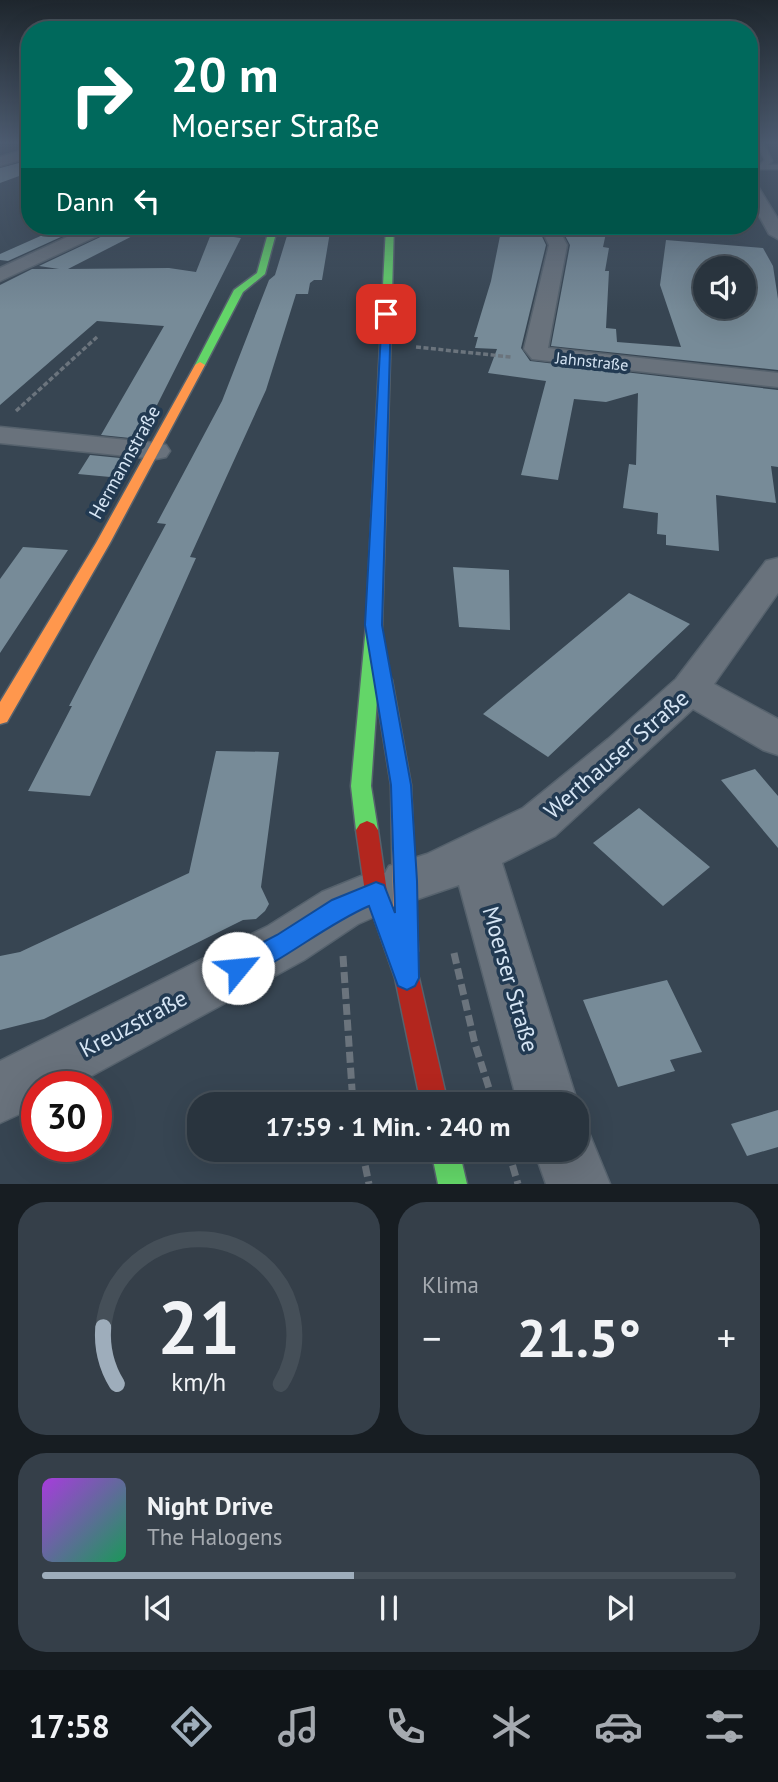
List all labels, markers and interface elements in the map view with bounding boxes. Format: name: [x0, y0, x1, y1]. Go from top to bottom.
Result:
text: 20 m: [171, 42, 278, 106]
icon: right: [56, 49, 147, 140]
text: Moerser Straße: [171, 104, 380, 146]
icon: left: [128, 182, 166, 220]
text: Dann: [56, 185, 114, 218]
map controls: [693, 256, 756, 319]
button: sound: [693, 256, 756, 319]
pin: [356, 284, 416, 344]
icon: arrive: [367, 295, 405, 333]
street label: Jahnstraße: [554, 347, 629, 375]
street label: Hermannstraße: [83, 401, 165, 523]
street label: Werthauser Straße: [538, 683, 694, 825]
street label: Moerser Straße: [476, 903, 546, 1055]
position arrow: [201, 931, 275, 1005]
street label: Kreuzstraße: [74, 983, 192, 1063]
speed limit sign: 30: [21, 1071, 112, 1162]
text: 17:59 · 1 Min. · 240 m: [265, 1110, 511, 1143]
text: Klima: [422, 1270, 479, 1299]
text: 21: [158, 1281, 240, 1375]
text: 21.5°: [517, 1304, 641, 1371]
text: −: [422, 1313, 441, 1362]
text: +: [717, 1313, 736, 1362]
text: km/h: [172, 1366, 226, 1398]
text: Night Drive: [147, 1489, 273, 1522]
text: The Halogens: [147, 1522, 282, 1551]
icon: previous: [139, 1589, 177, 1627]
icon: pause: [370, 1589, 408, 1627]
icon: next: [601, 1589, 639, 1627]
icon: directions: [167, 1702, 216, 1751]
icon: music: [274, 1702, 323, 1751]
icon: phone: [381, 1702, 430, 1751]
icon: climate: [487, 1702, 536, 1751]
icon: car: [594, 1702, 643, 1751]
icon: filters: [700, 1702, 749, 1751]
text: 17:58: [29, 1705, 110, 1747]

